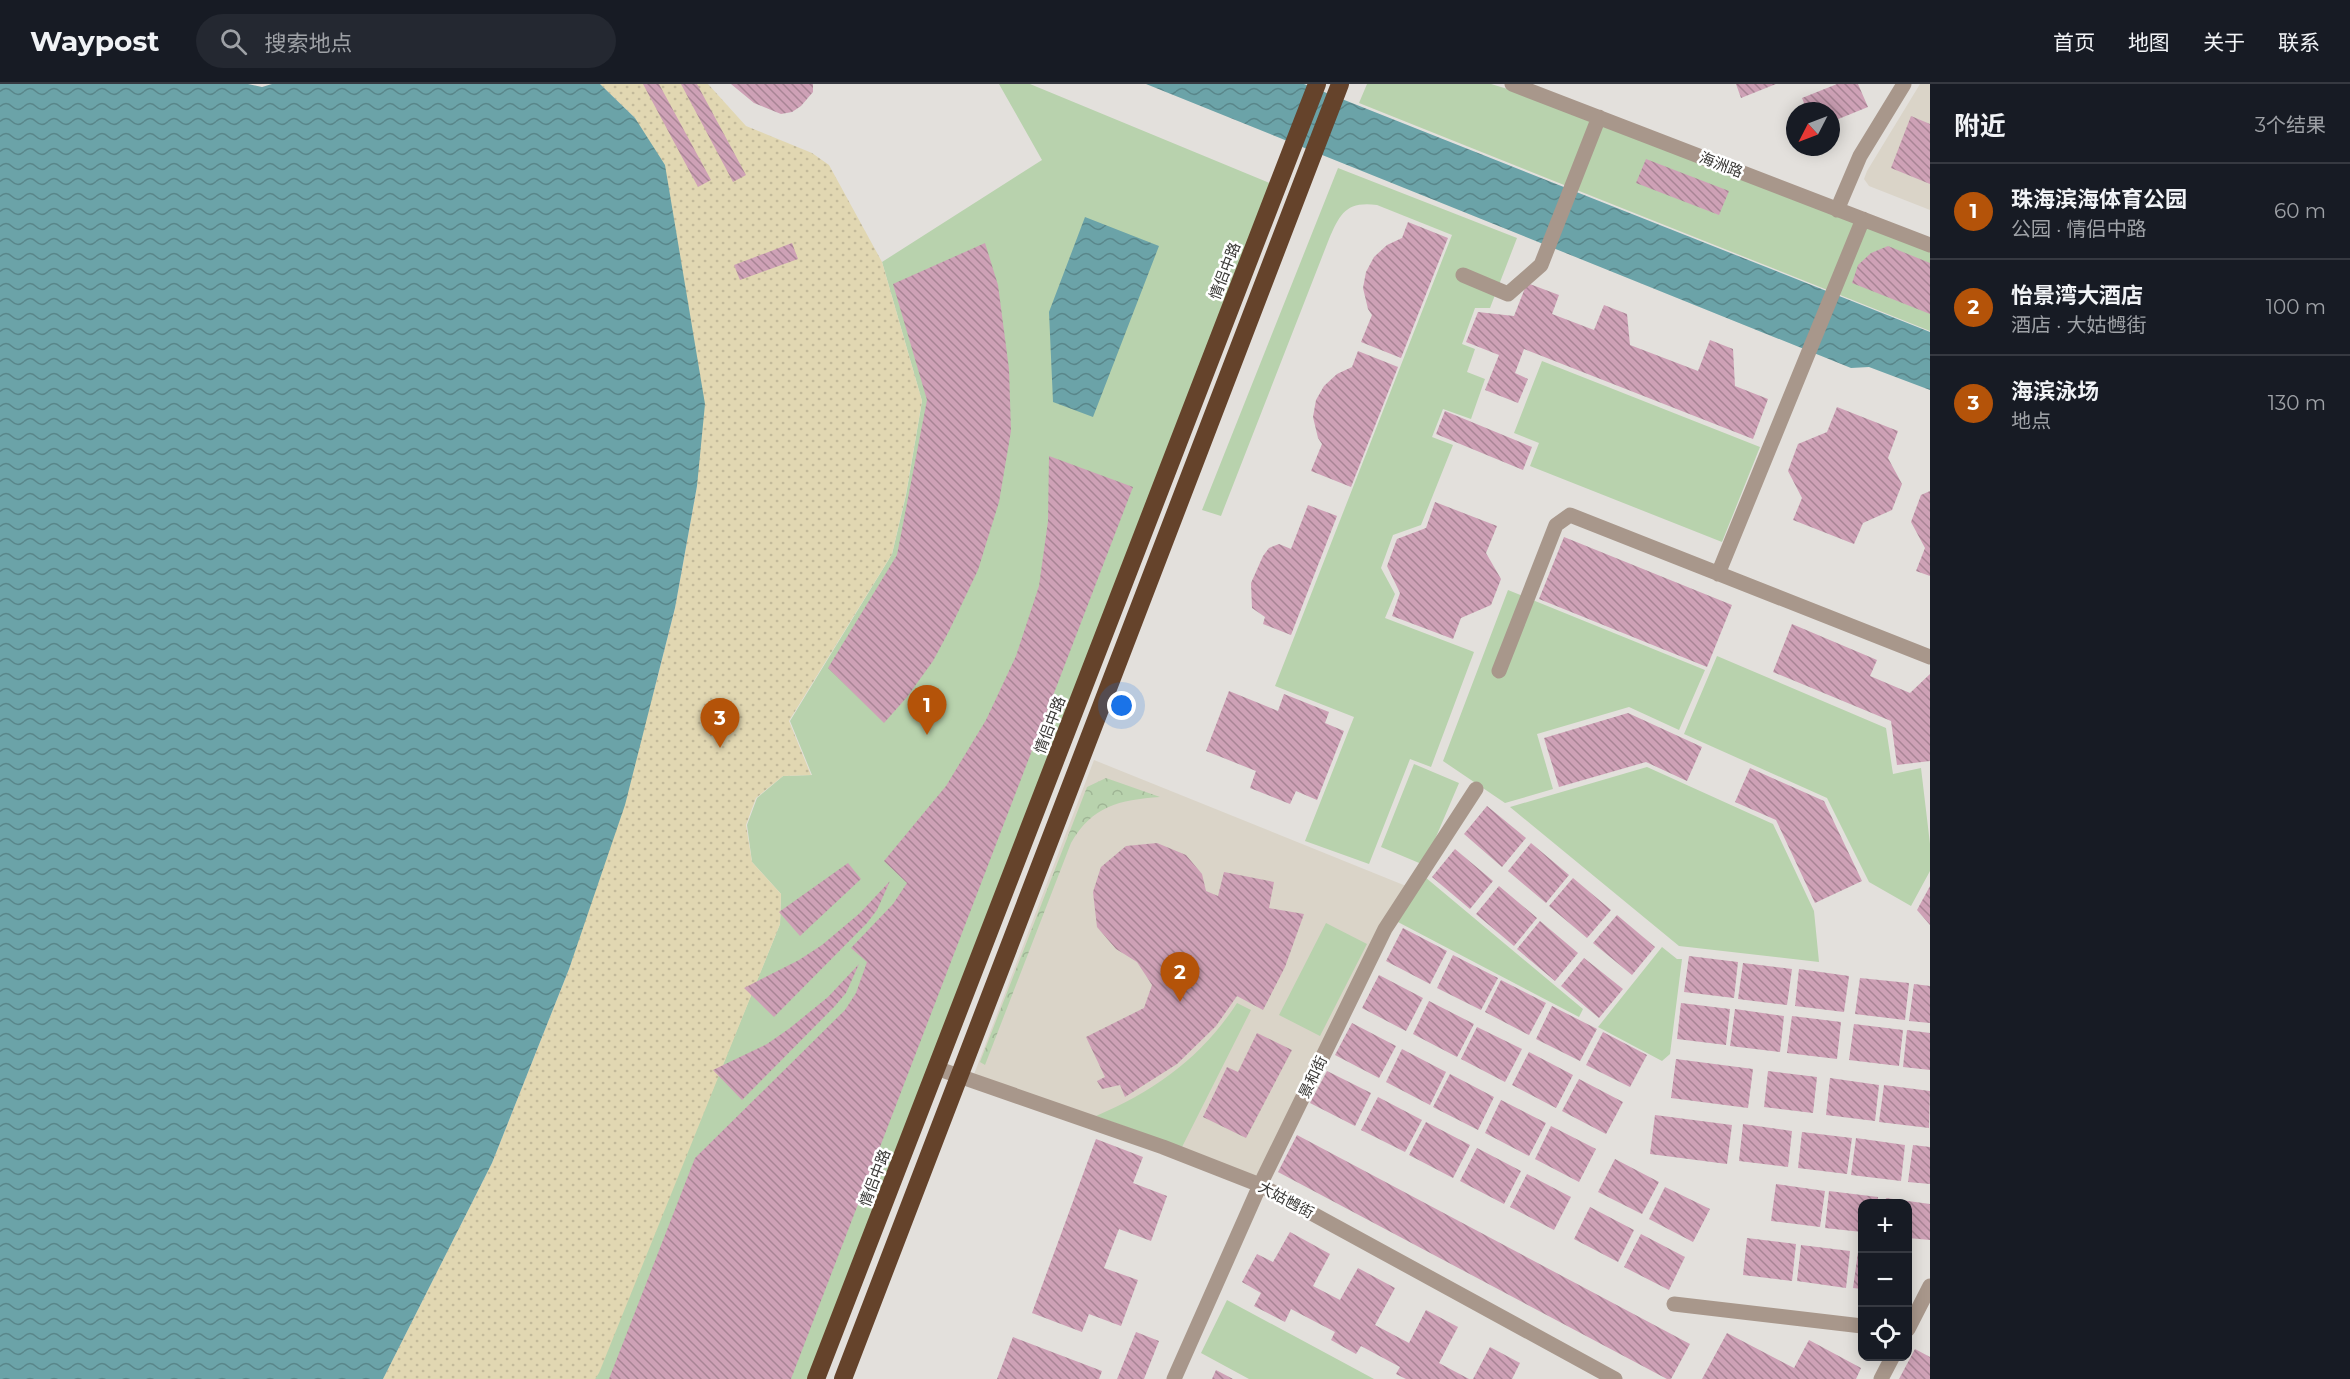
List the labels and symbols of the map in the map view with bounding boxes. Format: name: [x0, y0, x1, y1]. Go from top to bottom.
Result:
north arrow: [1786, 102, 1840, 156]
street label: 海洲路: [1697, 148, 1746, 181]
street label: 情侣中路: [1205, 239, 1244, 302]
pin: 1: [908, 686, 946, 735]
your location: [1107, 691, 1136, 720]
street label: 情侣中路: [1030, 693, 1069, 756]
pin: 3: [700, 698, 740, 748]
pin: 2: [1160, 952, 1200, 1002]
street label: 景和街: [1294, 1052, 1331, 1101]
street label: 情侣中路: [855, 1146, 894, 1209]
street label: 大姑乸街: [1255, 1177, 1317, 1222]

